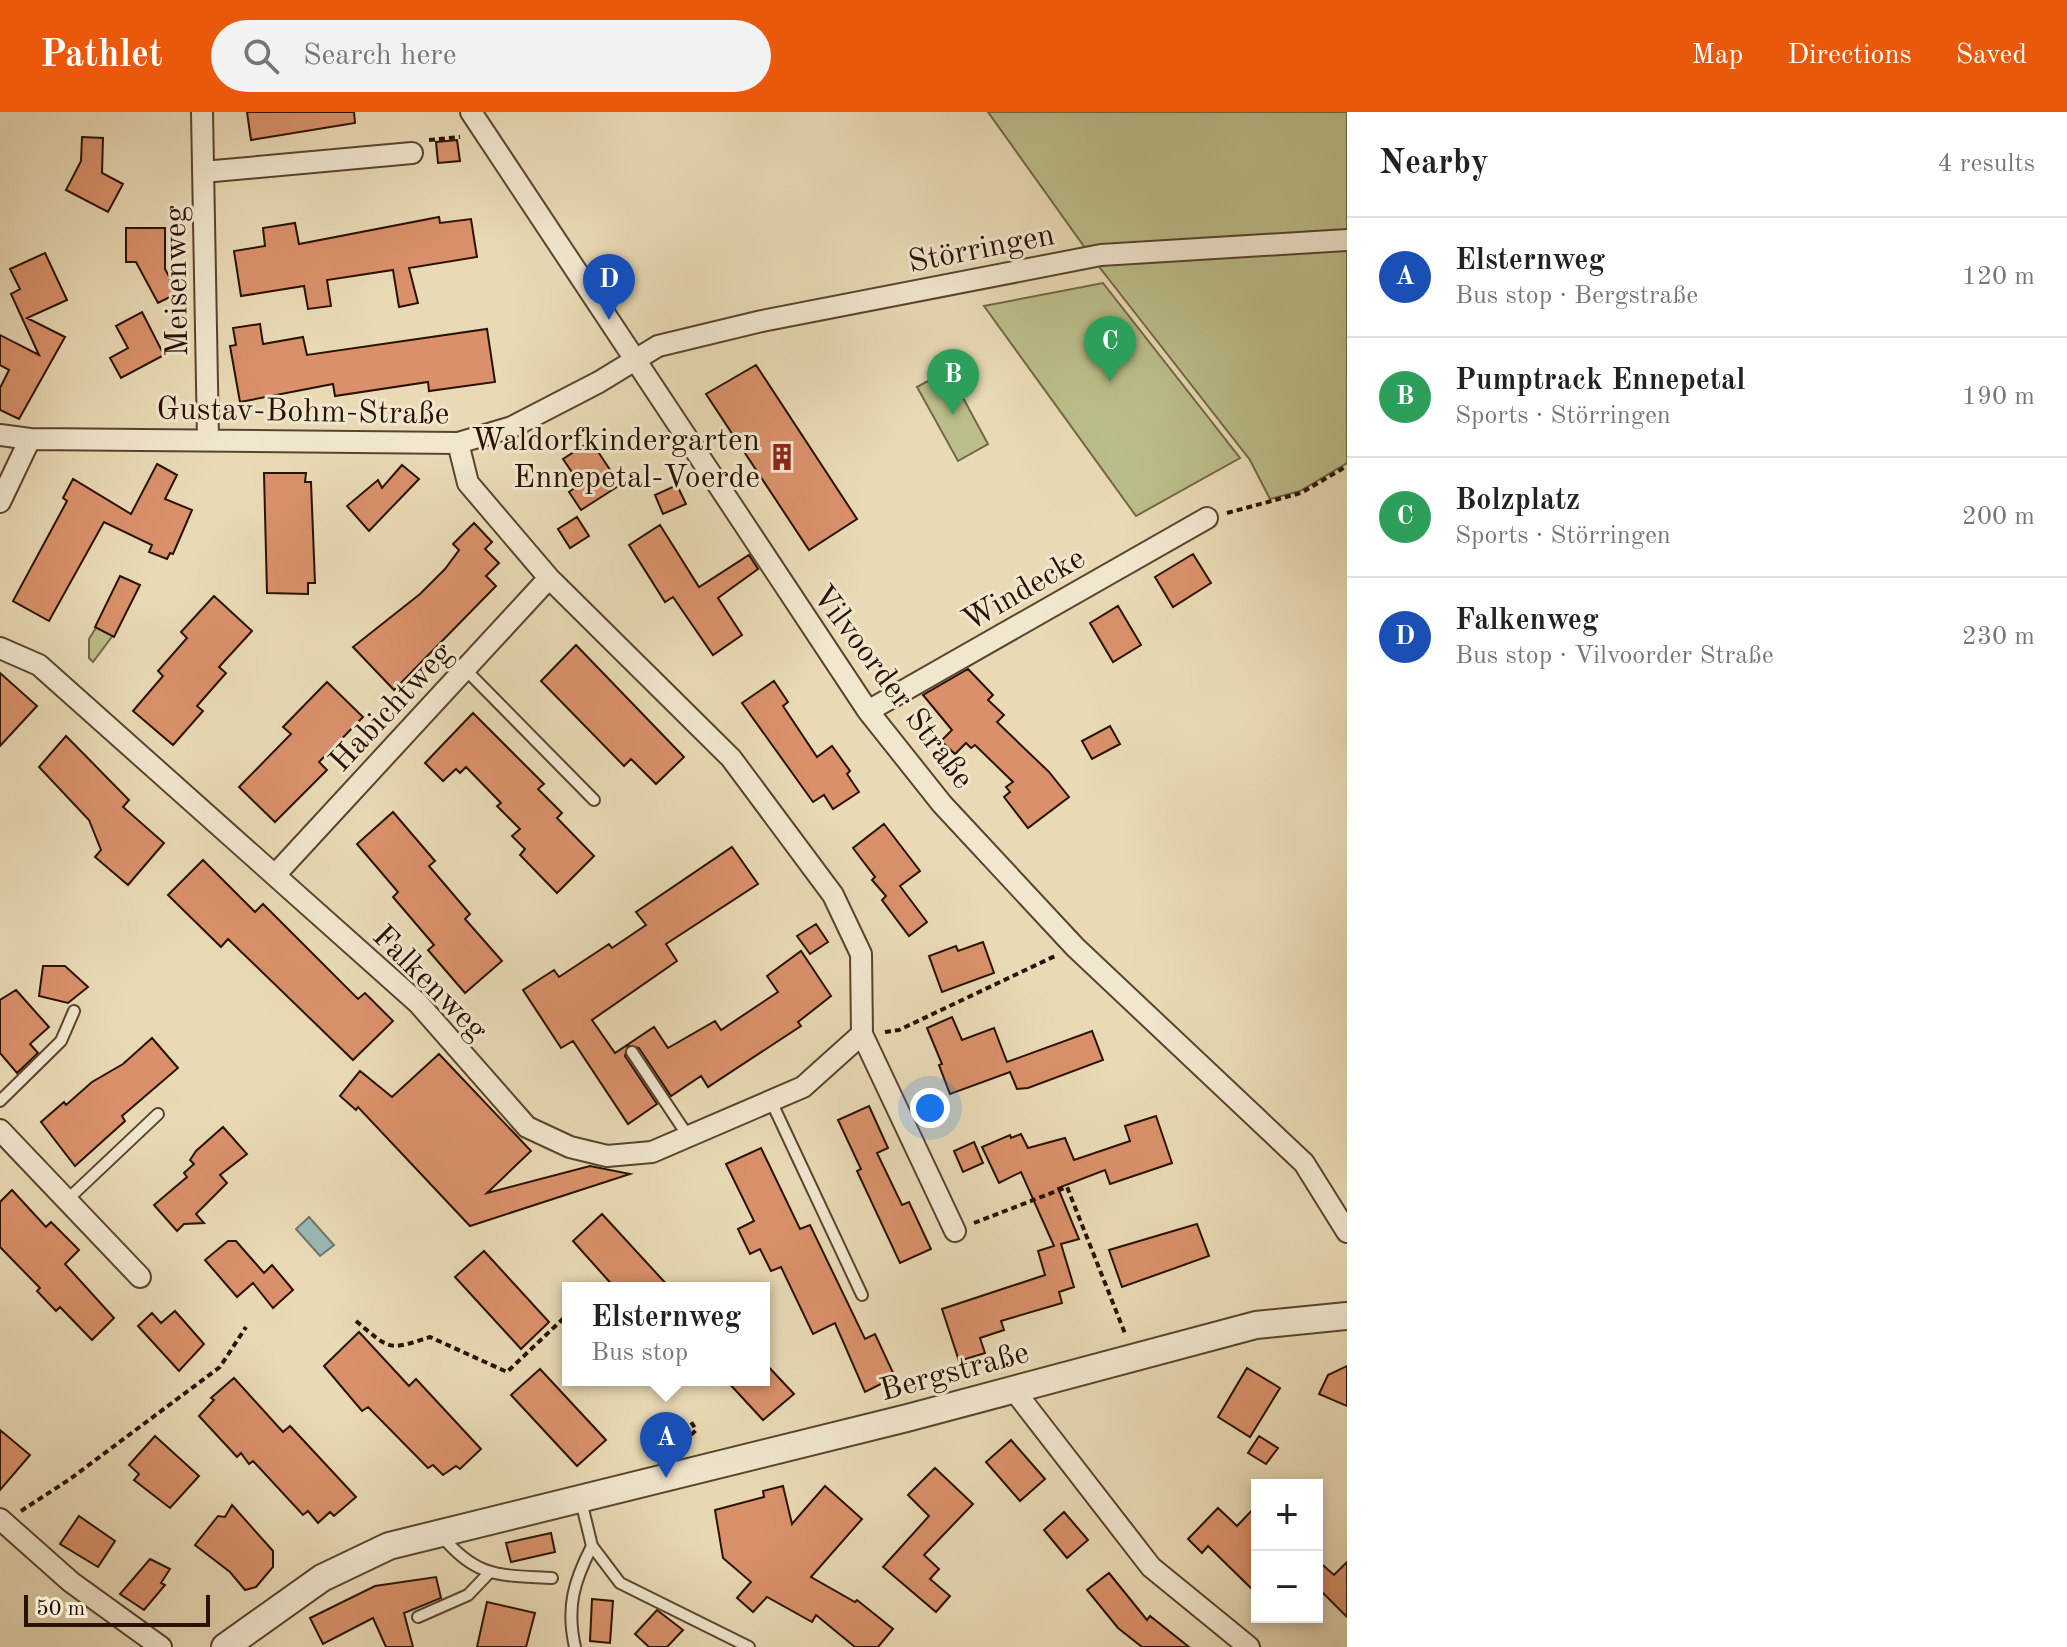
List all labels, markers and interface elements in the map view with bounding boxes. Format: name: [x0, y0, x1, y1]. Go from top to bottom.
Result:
search box: [211, 20, 771, 92]
icon: search: [239, 34, 283, 78]
text: Pathlet: [40, 37, 163, 75]
text: Search here: [303, 41, 456, 71]
text: Map: [1691, 42, 1743, 70]
text: Directions: [1787, 42, 1912, 70]
text: Saved: [1956, 42, 2027, 70]
text: Nearby: [1379, 147, 1489, 181]
text: 4 results: [1937, 151, 2035, 177]
street label: Meisenweg: [161, 205, 195, 357]
street label: Störringen: [906, 220, 1057, 280]
text: Elsternweg: [1455, 246, 1605, 276]
pin: D: [583, 254, 635, 320]
text: A: [1395, 264, 1415, 290]
text: 120 m: [1962, 264, 2035, 290]
text: Bus stop · Bergstraße: [1455, 283, 1698, 309]
pin: C: [1084, 316, 1136, 382]
pin: B: [927, 349, 979, 415]
text: Pumptrack Ennepetal: [1455, 366, 1745, 396]
text: B: [1396, 384, 1414, 410]
text: 190 m: [1962, 384, 2035, 410]
street label: Gustav-Bohm-Straße: [156, 394, 450, 432]
text: Sports · Störringen: [1455, 403, 1671, 429]
place label: Waldorfkindergarten Ennepetal-Voerde: [471, 426, 760, 495]
building icon: Waldorfkindergarten Ennepetal-Voerde: [767, 442, 797, 472]
text: Bolzplatz: [1455, 486, 1580, 516]
text: C: [1396, 504, 1414, 530]
text: 200 m: [1962, 504, 2035, 530]
text: Sports · Störringen: [1455, 523, 1671, 549]
street label: Windecke: [958, 543, 1091, 638]
street label: Vilvoorder Straße: [805, 580, 978, 796]
text: Falkenweg: [1455, 606, 1599, 636]
text: D: [1395, 624, 1415, 650]
text: 230 m: [1962, 624, 2035, 650]
street label: Habichtweg: [325, 637, 460, 779]
text: Bus stop · Vilvoorder Straße: [1455, 643, 1774, 669]
street label: Falkenweg: [365, 920, 493, 1048]
your location: [910, 1088, 950, 1128]
popup: [562, 1282, 770, 1386]
text: Elsternweg: [591, 1303, 741, 1333]
street label: Bergstraße: [877, 1338, 1033, 1408]
text: Bus stop: [591, 1340, 688, 1366]
pin: A: [640, 1412, 692, 1478]
map controls: [1251, 1479, 1323, 1623]
button: +: [1251, 1479, 1323, 1551]
button: −: [1251, 1551, 1323, 1623]
scale bar: [24, 1591, 210, 1627]
text: 50 m: [36, 1598, 85, 1620]

